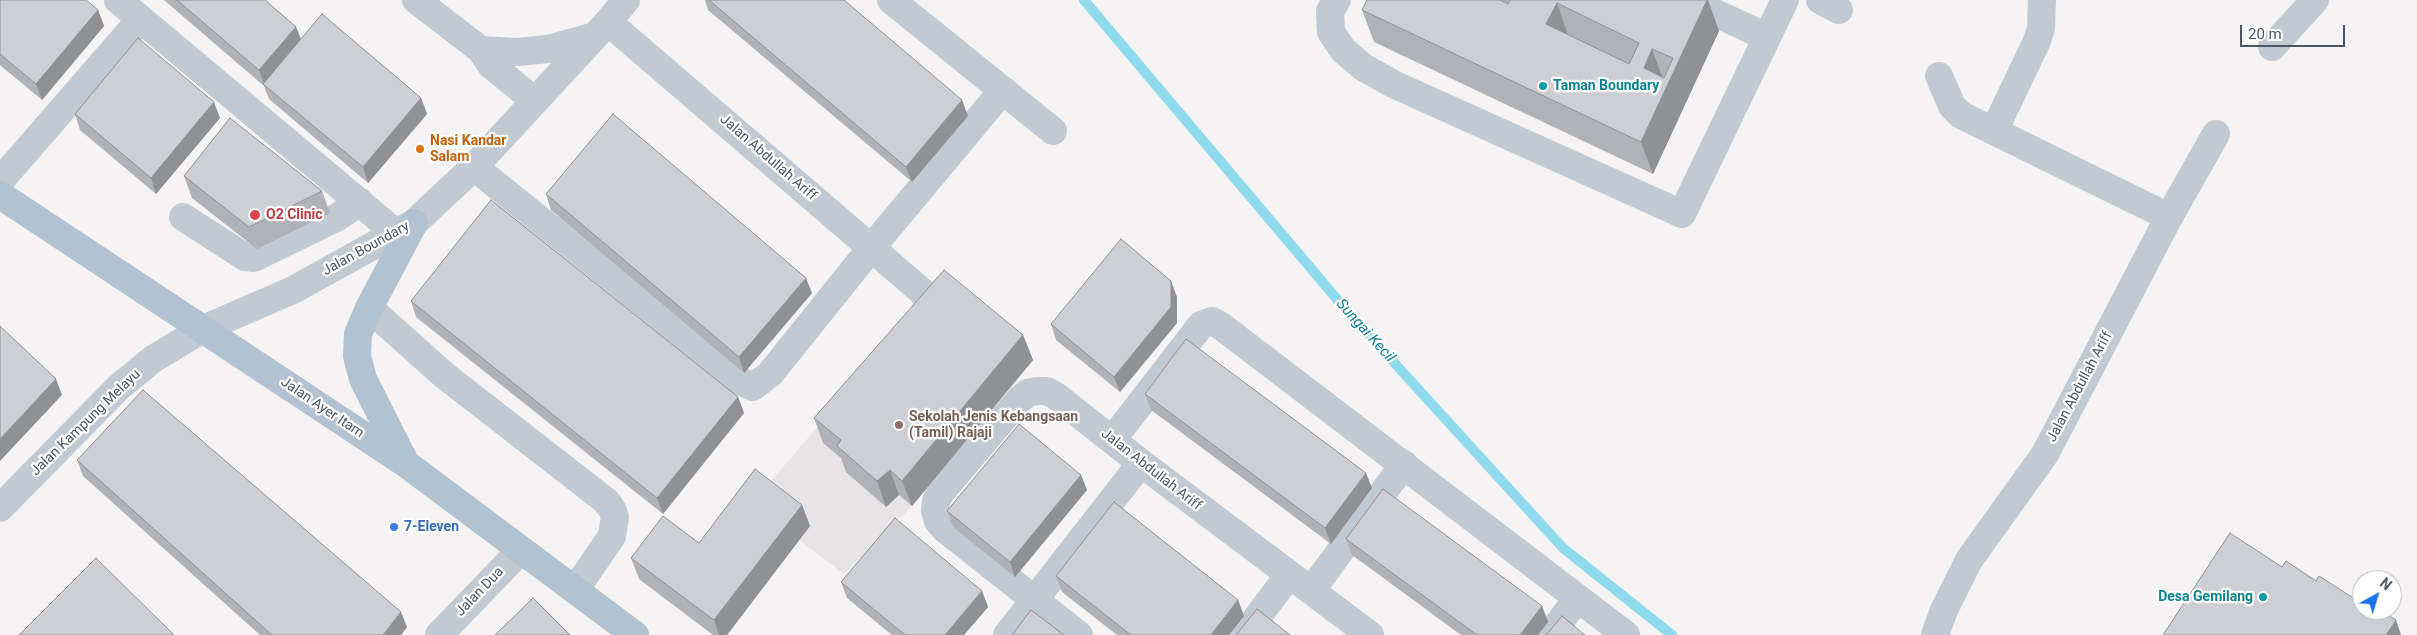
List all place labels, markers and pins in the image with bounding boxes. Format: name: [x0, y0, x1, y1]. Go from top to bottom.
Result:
place label: Taman Boundary: [1553, 78, 1659, 94]
marker: Taman Boundary: [1537, 80, 1549, 92]
place label: Nasi Kandar Salam: [430, 133, 506, 166]
marker: Nasi Kandar Salam: [414, 143, 426, 155]
place label: O2 Clinic: [266, 207, 323, 223]
marker: O2 Clinic: [248, 208, 262, 222]
place label: Sekolah Jenis Kebangsaan (Tamil) Rajaji: [909, 409, 1078, 442]
marker: Sekolah Jenis Kebangsaan (Tamil) Rajaji: [893, 419, 905, 431]
place label: 7-Eleven: [404, 519, 459, 535]
marker: 7-Eleven: [388, 521, 400, 533]
place label: Desa Gemilang: [2158, 589, 2253, 605]
marker: Desa Gemilang: [2257, 591, 2269, 603]

